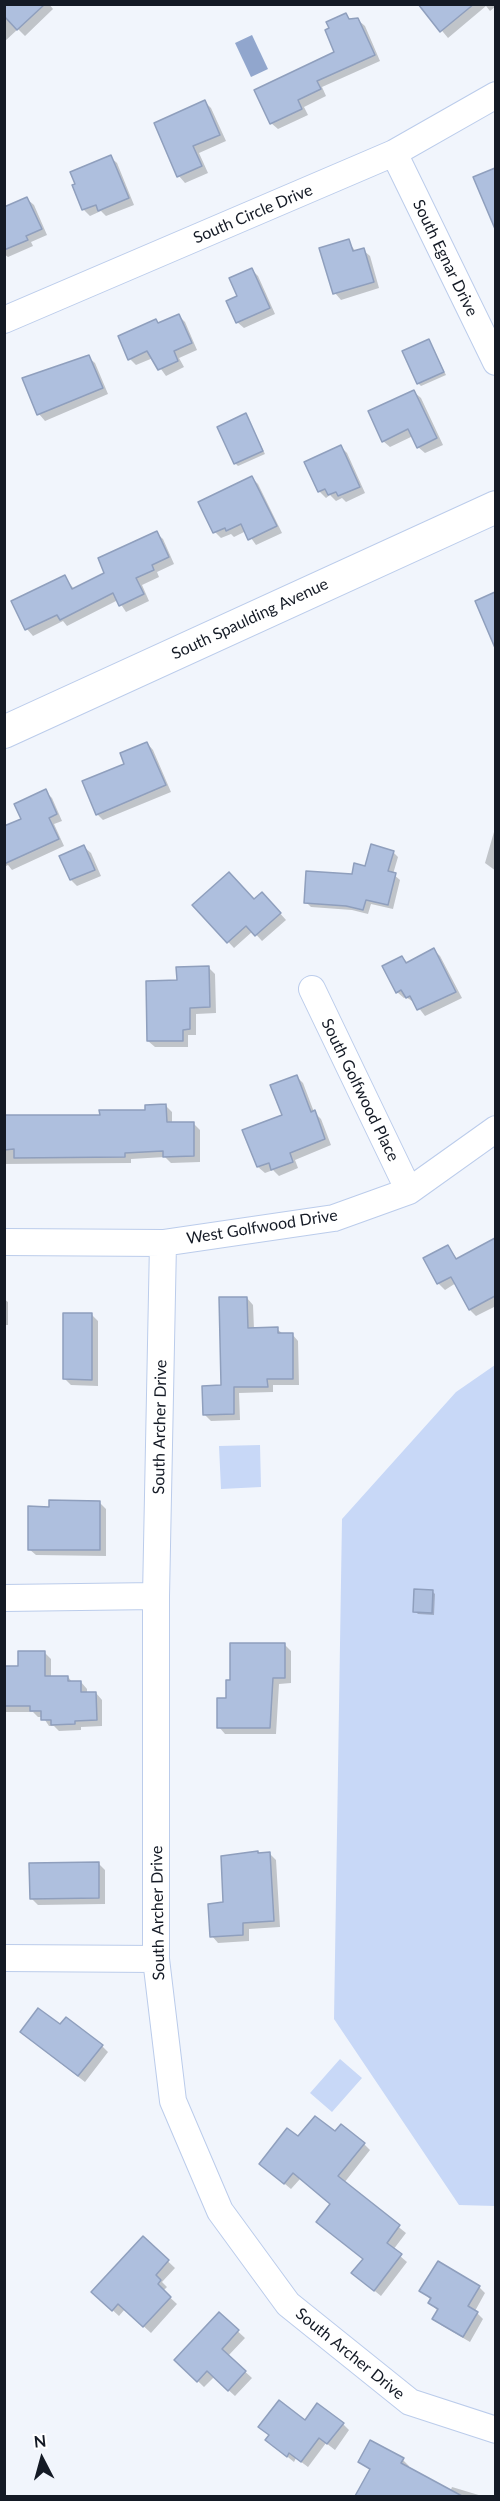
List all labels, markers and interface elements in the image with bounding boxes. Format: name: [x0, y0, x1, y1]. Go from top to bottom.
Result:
street label: South Circle Drive: [191, 180, 315, 248]
street label: South Egnar Drive: [408, 196, 482, 320]
street label: South Spaulding Avenue: [169, 574, 331, 664]
street label: South Golfwood Place: [317, 1016, 403, 1164]
street label: West Golfwood Drive: [185, 1206, 339, 1248]
street label: South Archer Drive: [149, 1359, 171, 1495]
street label: South Archer Drive: [147, 1845, 169, 1981]
street label: South Archer Drive: [292, 2304, 408, 2404]
north arrow: [12, 2429, 72, 2489]
text: N: [33, 2431, 47, 2451]

